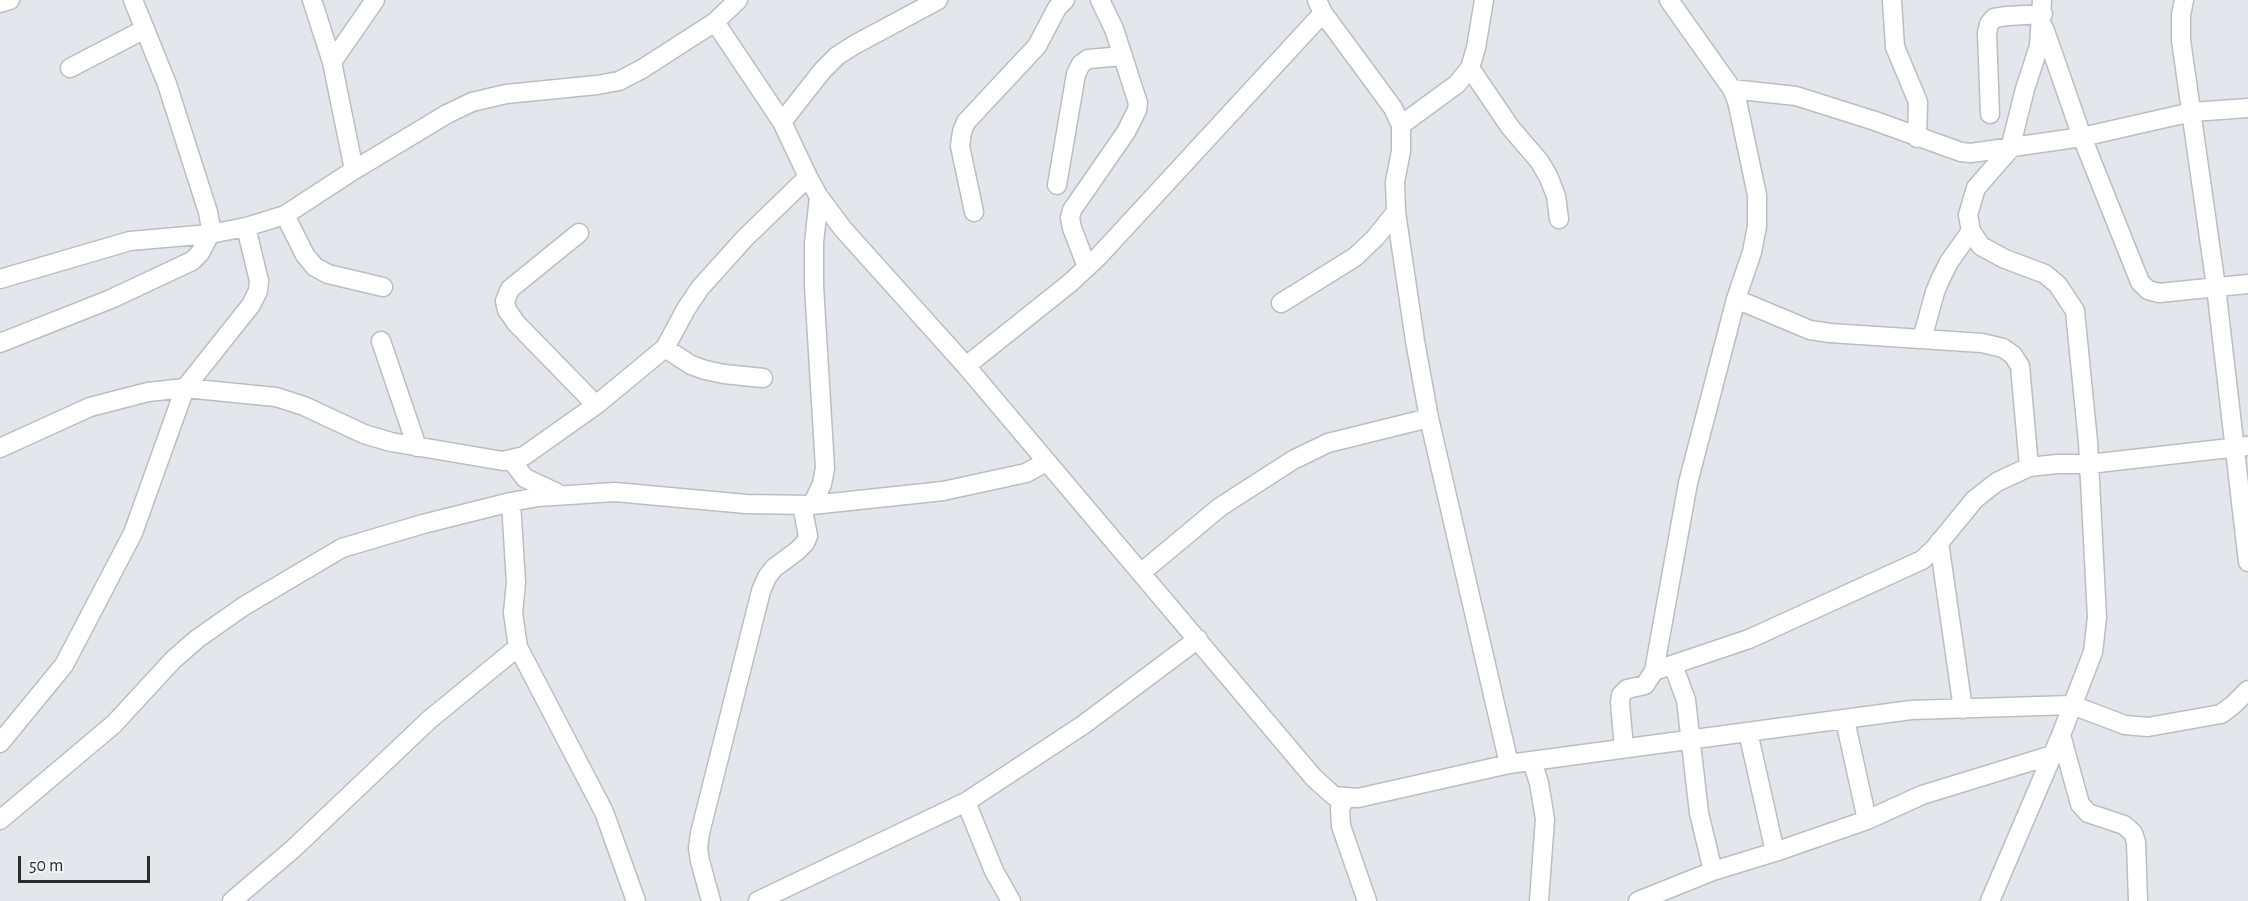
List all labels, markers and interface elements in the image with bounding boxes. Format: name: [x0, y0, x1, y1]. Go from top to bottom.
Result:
scale bar: [21, 844, 153, 882]
text: 50 m: [29, 857, 63, 875]

